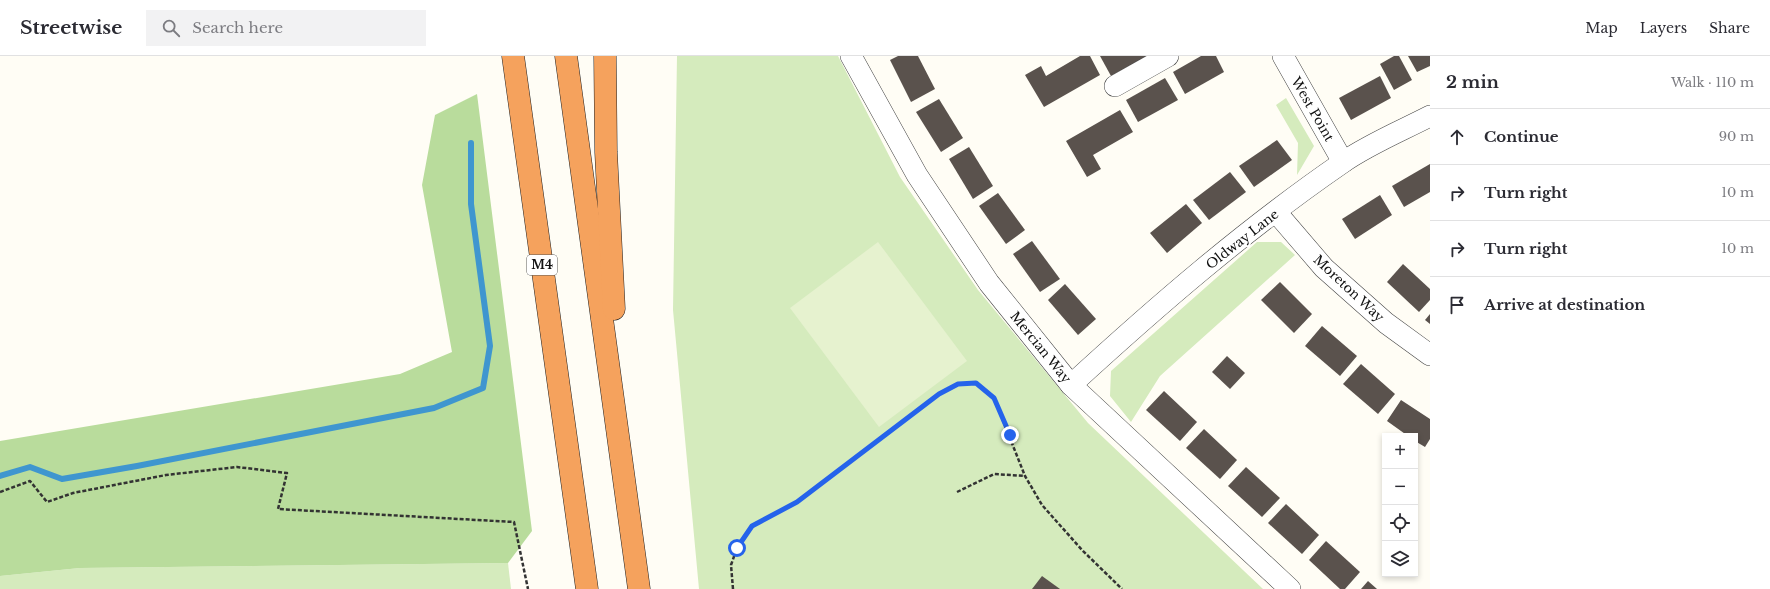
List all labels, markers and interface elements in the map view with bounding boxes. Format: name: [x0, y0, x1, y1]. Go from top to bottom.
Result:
search box: [146, 10, 426, 46]
text: Streetwise: [20, 16, 122, 39]
icon: search: [160, 17, 182, 39]
text: Search here: [192, 18, 283, 37]
text: Map: [1585, 19, 1618, 37]
text: Layers: [1640, 19, 1687, 37]
text: Share: [1709, 19, 1750, 37]
text: 2 min: [1446, 72, 1499, 93]
street label: West Point: [1287, 73, 1338, 145]
text: Walk · 110 m: [1671, 74, 1754, 91]
icon: ahead: [1446, 126, 1468, 148]
text: Continue: [1484, 127, 1559, 146]
text: 90 m: [1719, 128, 1754, 145]
icon: right: [1446, 182, 1468, 204]
text: Turn right: [1484, 183, 1567, 202]
text: 10 m: [1721, 184, 1754, 201]
street label: Oldway Lane: [1203, 206, 1282, 273]
icon: right: [1446, 238, 1468, 260]
text: Turn right: [1484, 239, 1567, 258]
text: 10 m: [1721, 240, 1754, 257]
street label: Moreton Way: [1310, 251, 1388, 326]
road number: M4: [527, 255, 557, 275]
icon: arrive: [1446, 294, 1468, 316]
text: Arrive at destination: [1484, 295, 1645, 314]
street label: Mercian Way: [1006, 308, 1075, 387]
route end: [1001, 426, 1019, 444]
map controls: [1382, 433, 1418, 577]
button: +: [1382, 433, 1418, 469]
button: −: [1382, 469, 1418, 505]
button: locate: [1382, 505, 1418, 541]
route start: [728, 539, 746, 557]
button: layers: [1382, 541, 1418, 577]

